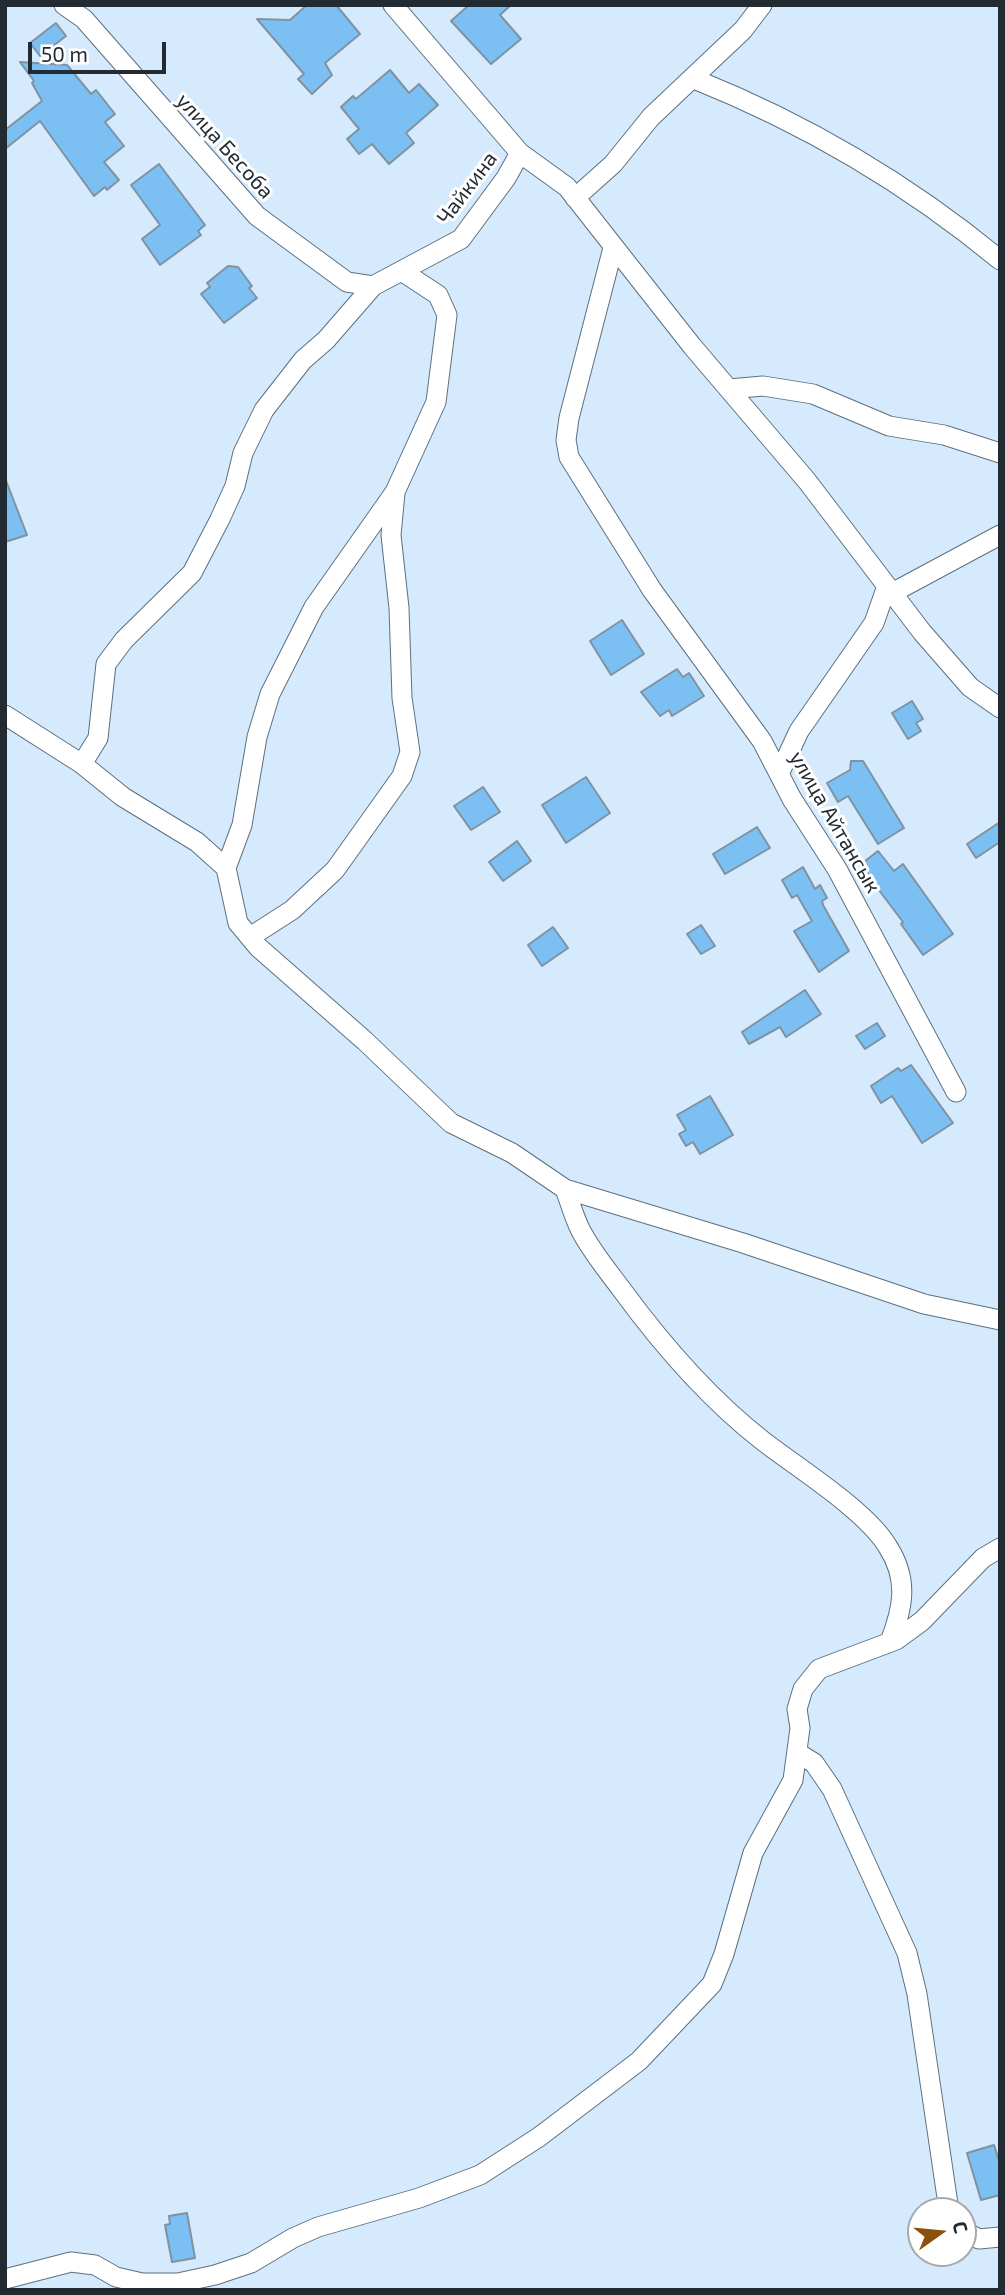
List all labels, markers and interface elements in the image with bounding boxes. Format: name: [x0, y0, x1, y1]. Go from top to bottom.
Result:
scale bar: [32, 28, 170, 72]
text: 50 m: [41, 41, 88, 66]
street label: улица Бесоба: [171, 88, 279, 204]
street label: Чайкина: [432, 147, 502, 229]
street label: улица Айтансык: [784, 747, 886, 897]
north arrow: [907, 2197, 977, 2267]
text: С: [948, 2219, 973, 2235]

